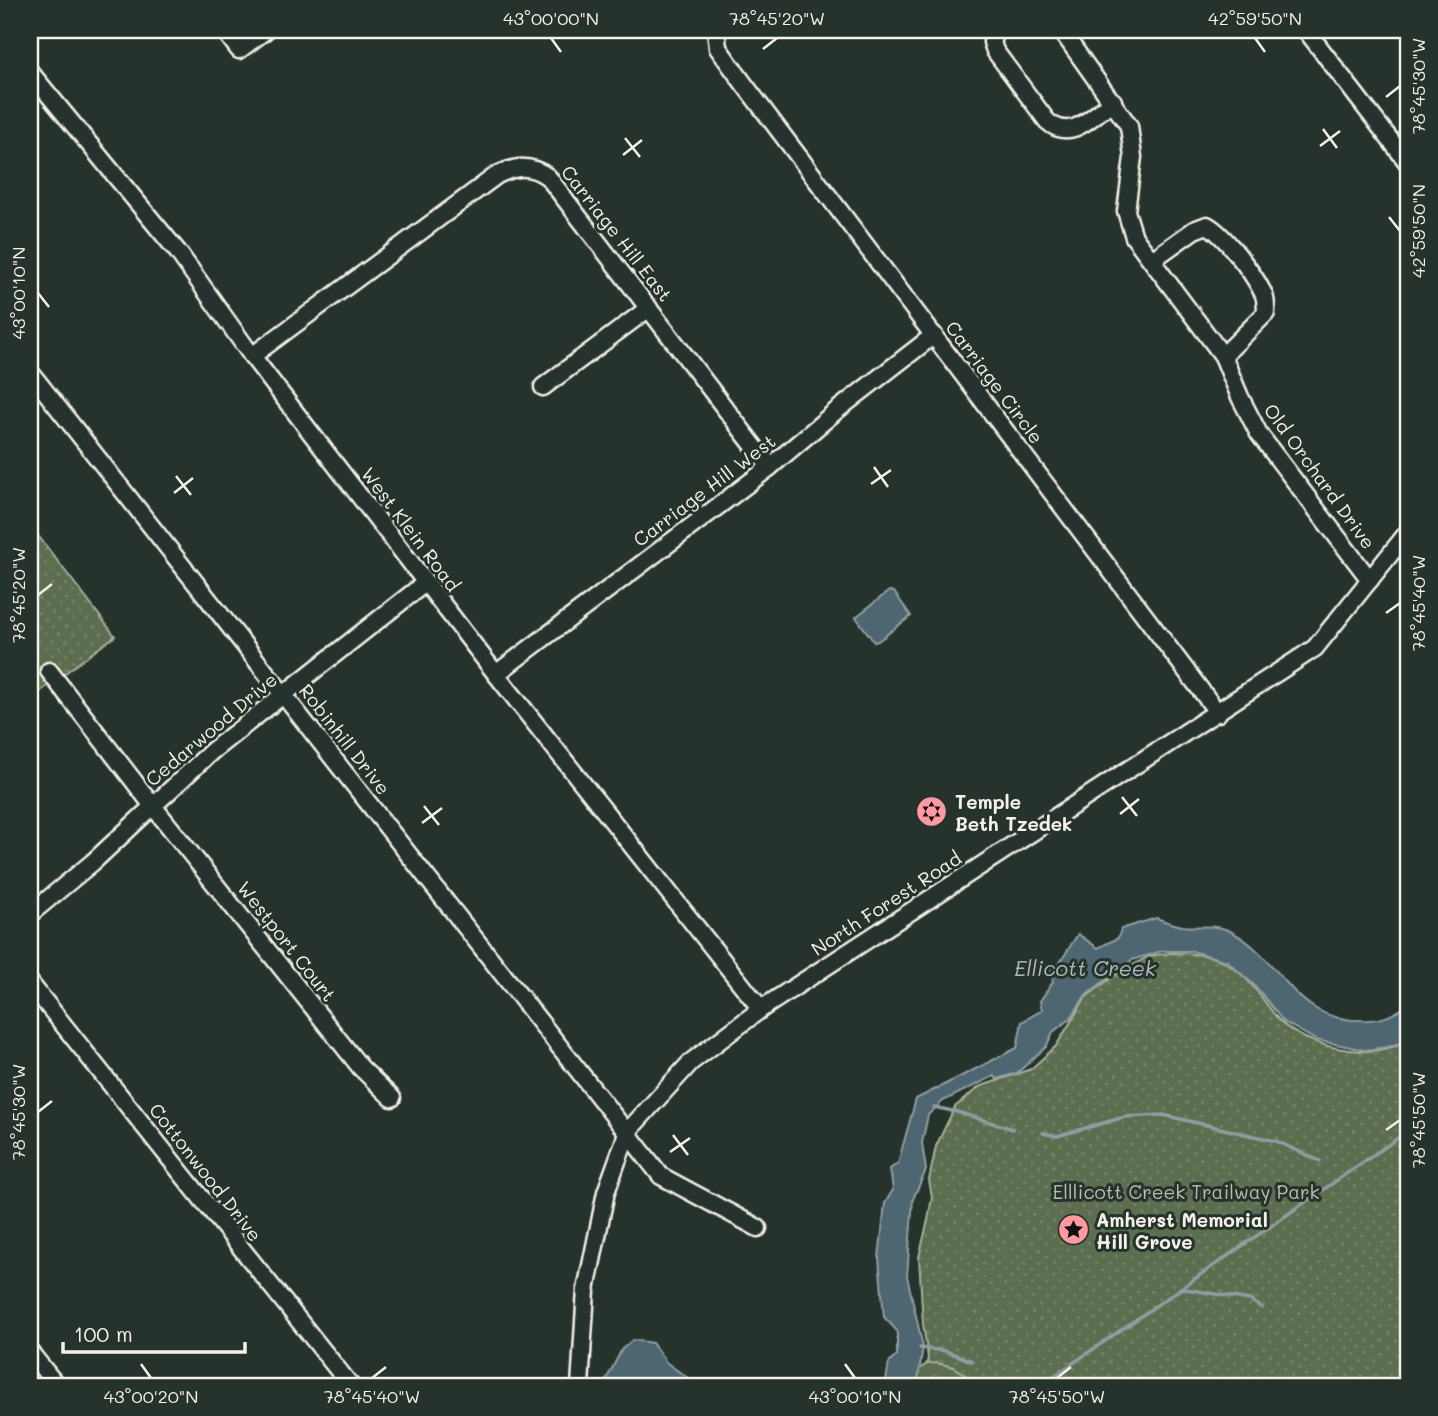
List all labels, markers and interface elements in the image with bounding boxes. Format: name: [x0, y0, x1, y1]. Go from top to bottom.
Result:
text: 43°00'00"N: [503, 6, 599, 30]
text: 78°45'20"W: [729, 6, 825, 30]
text: 42°59'50"N: [1208, 6, 1302, 30]
text: 78°45'30"W: [1406, 38, 1430, 134]
street label: Carriage Hill East: [556, 160, 678, 306]
text: 42°59'50"N: [1406, 184, 1430, 278]
text: 43°00'10"N: [6, 246, 30, 340]
street label: Carriage Circle: [941, 316, 1049, 448]
street label: Old Orchard Drive: [1259, 398, 1381, 554]
street label: Carriage Hill West: [628, 428, 780, 552]
street label: West Klein Road: [356, 462, 466, 596]
text: 78°45'20"W: [6, 547, 30, 643]
text: 78°45'40"W: [1406, 555, 1430, 651]
street label: Cedarwood Drive: [140, 667, 282, 791]
street label: Robinhill Drive: [294, 678, 396, 800]
place label: Temple Beth Tzedek: [955, 789, 1072, 836]
synagogue icon: Temple Beth Tzedek: [915, 795, 949, 829]
street label: North Forest Road: [806, 845, 966, 961]
street label: Westport Court: [232, 876, 342, 1006]
water label: Ellicott Creek: [1014, 954, 1157, 981]
text: 78°45'30"W: [6, 1064, 30, 1160]
text: 78°45'50"W: [1406, 1072, 1430, 1168]
street label: Cottonwood Drive: [144, 1098, 268, 1246]
park label: Elllicott Creek Trailway Park: [1052, 1179, 1320, 1204]
place label: Amherst Memorial Hill Grove: [1096, 1207, 1268, 1254]
place icon: Amherst Memorial Hill Grove: [1056, 1213, 1090, 1247]
scale bar: [63, 1311, 245, 1355]
text: 100 m: [74, 1320, 133, 1347]
text: 43°00'20"N: [103, 1384, 199, 1408]
text: 78°45'40"W: [324, 1384, 420, 1408]
text: 43°00'10"N: [808, 1384, 902, 1408]
text: 78°45'50"W: [1009, 1384, 1105, 1408]

